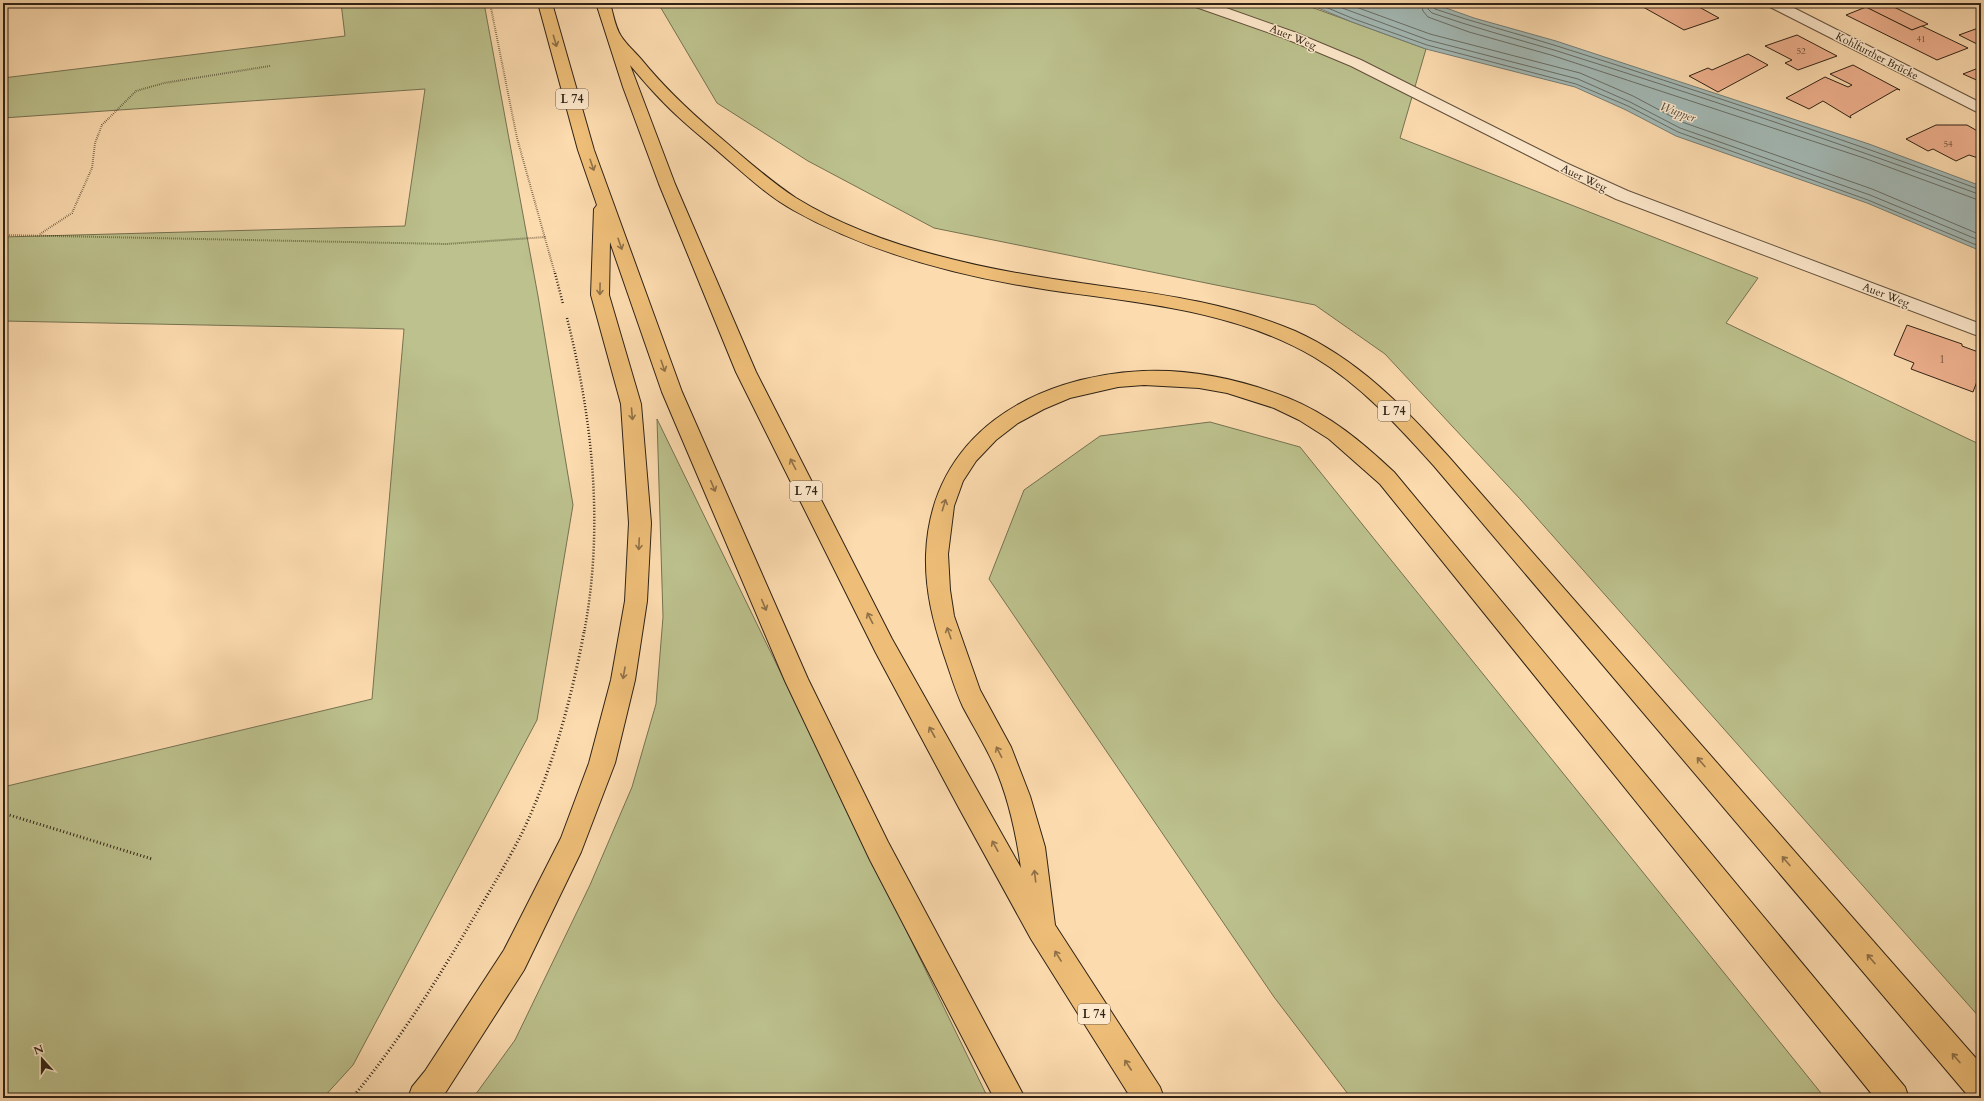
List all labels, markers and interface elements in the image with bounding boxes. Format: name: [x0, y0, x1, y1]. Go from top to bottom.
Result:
street label: Auer Weg: [1267, 21, 1319, 53]
street label: Kohlfurther Brücke: [1833, 29, 1921, 83]
house number: 41: [1916, 33, 1926, 45]
one-way arrow: [552, 34, 559, 47]
house number: 52: [1796, 45, 1806, 57]
road number: L 74: [556, 89, 588, 109]
water label: Wupper: [1658, 98, 1699, 126]
house number: 54: [1943, 138, 1953, 150]
one-way arrow: [589, 159, 596, 172]
street label: Auer Weg: [1559, 161, 1610, 196]
one-way arrow: [616, 237, 624, 249]
street label: Auer Weg: [1860, 279, 1912, 311]
one-way arrow: [596, 282, 604, 295]
house number: 1: [1939, 352, 1945, 367]
one-way arrow: [660, 360, 667, 373]
road number: L 74: [1378, 401, 1410, 421]
one-way arrow: [628, 407, 635, 420]
one-way arrow: [788, 459, 796, 471]
one-way arrow: [709, 480, 717, 492]
road number: L 74: [790, 481, 822, 501]
one-way arrow: [941, 498, 948, 511]
one-way arrow: [636, 537, 643, 550]
one-way arrow: [761, 599, 769, 611]
one-way arrow: [866, 612, 873, 624]
one-way arrow: [944, 627, 952, 639]
one-way arrow: [620, 666, 628, 679]
one-way arrow: [927, 727, 935, 739]
one-way arrow: [995, 746, 1002, 758]
one-way arrow: [1696, 757, 1705, 768]
one-way arrow: [990, 840, 998, 852]
one-way arrow: [1781, 856, 1790, 866]
one-way arrow: [1032, 870, 1039, 883]
one-way arrow: [1054, 951, 1062, 962]
one-way arrow: [1866, 954, 1875, 965]
road number: L 74: [1078, 1004, 1110, 1024]
north arrow: [22, 1039, 62, 1079]
text: N: [31, 1041, 46, 1059]
one-way arrow: [1951, 1052, 1960, 1063]
one-way arrow: [1124, 1060, 1132, 1071]

